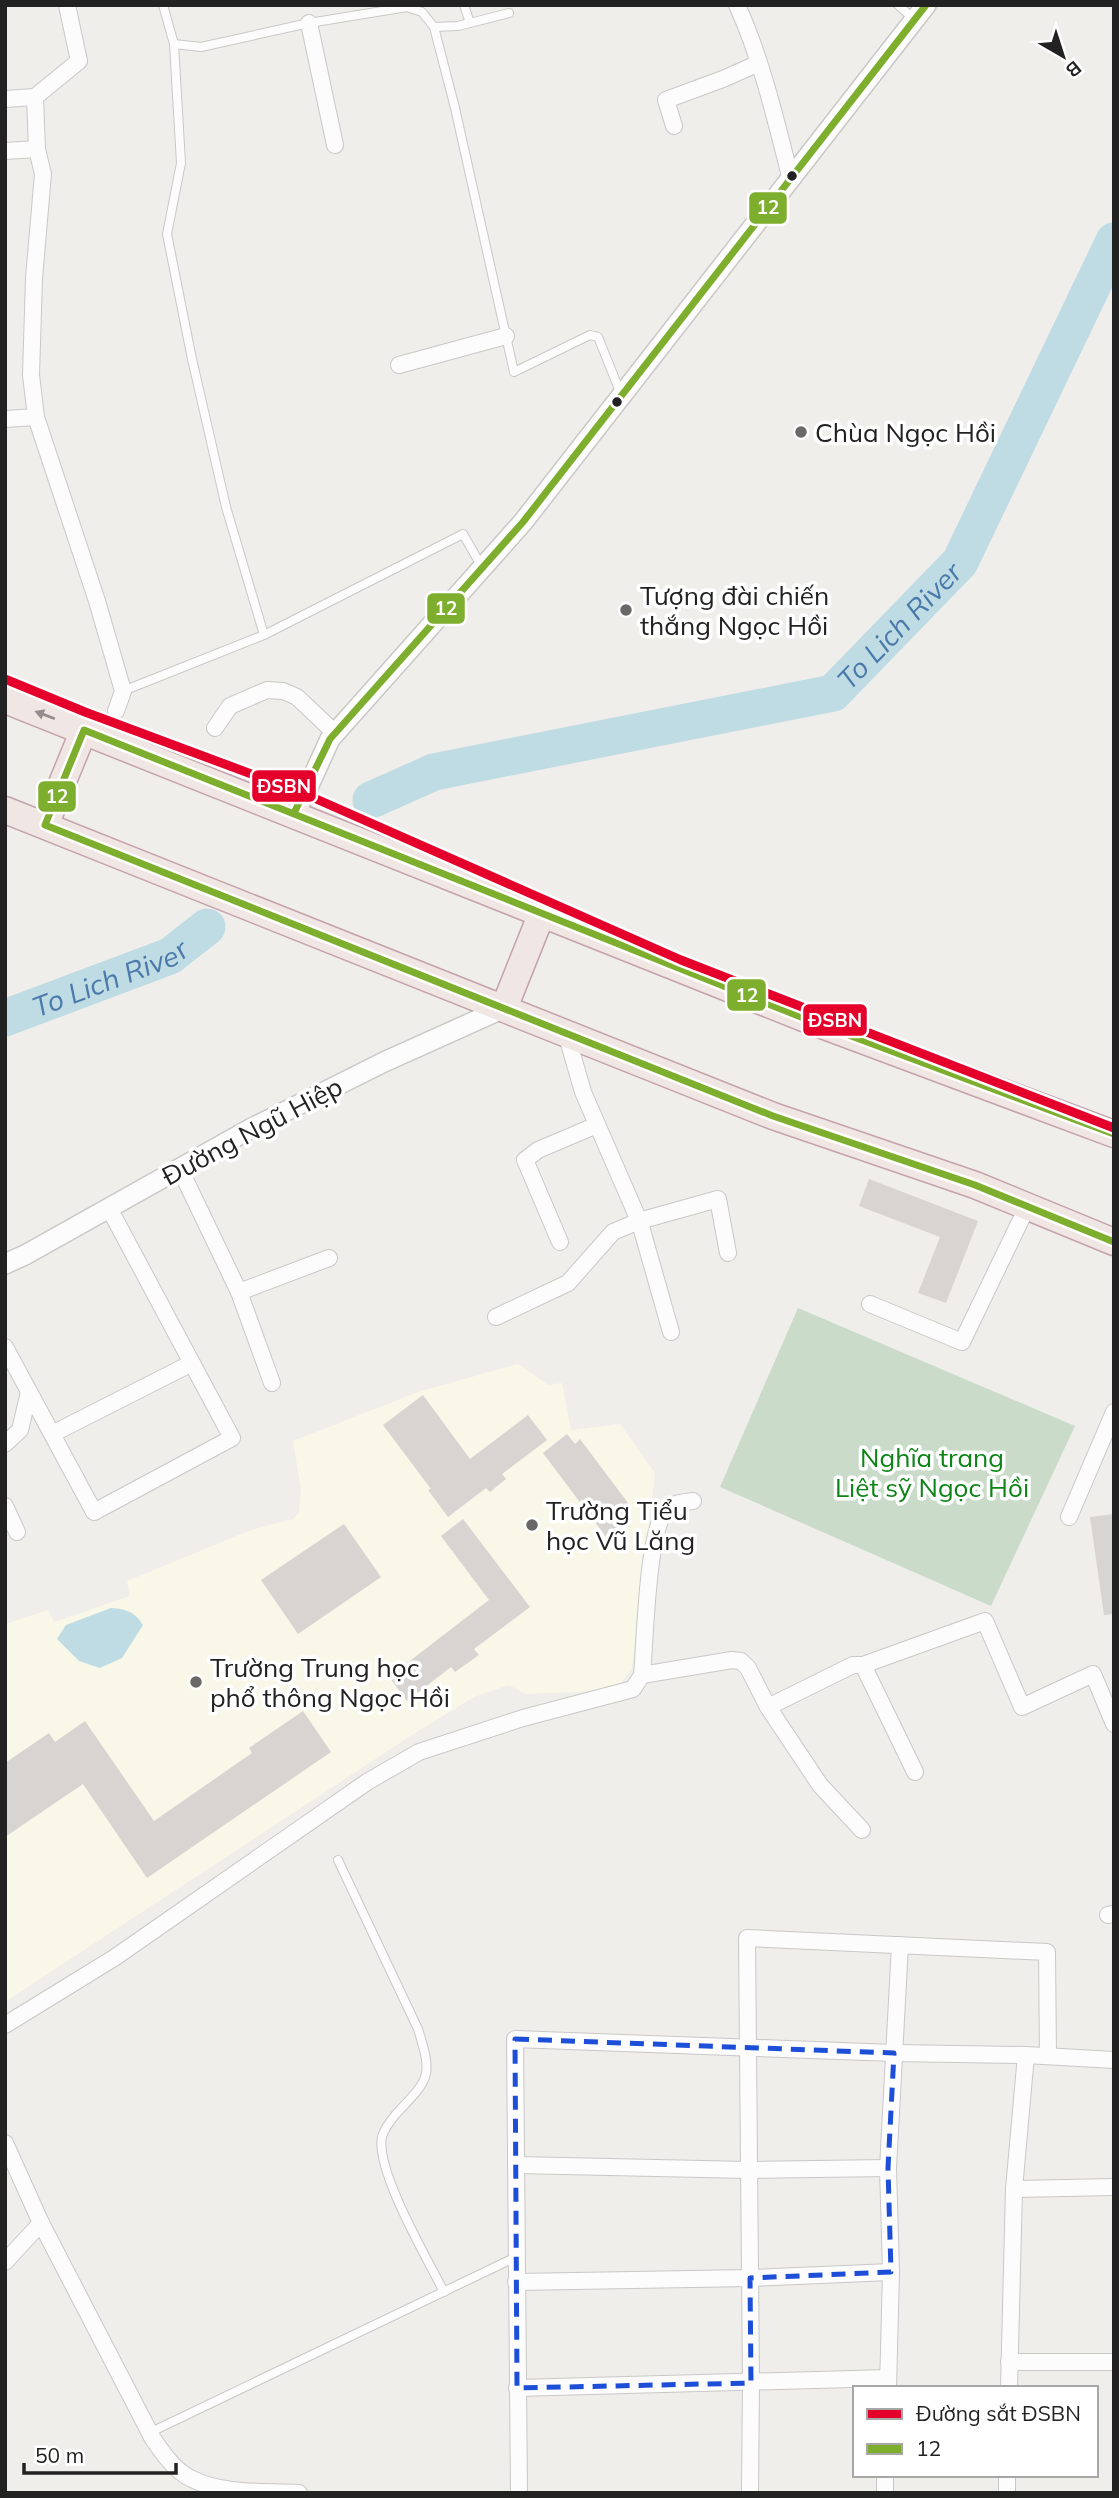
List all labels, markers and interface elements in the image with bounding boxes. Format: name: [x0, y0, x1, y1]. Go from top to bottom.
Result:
north arrow: [1028, 21, 1098, 91]
text: B: [1061, 56, 1086, 83]
unlabelled marker: [785, 169, 799, 183]
line badge: 12: [748, 191, 788, 225]
text: 12: [757, 195, 779, 219]
unlabelled marker: [610, 395, 624, 409]
place label: Chùa Ngọc Hồi: [815, 416, 996, 449]
marker: Chùa Ngọc Hồi: [793, 424, 809, 440]
water label: To Lich River: [829, 553, 969, 696]
place label: Tượng đài chiến thắng Ngọc Hồi: [640, 579, 829, 642]
line badge: 12: [426, 592, 466, 625]
text: 12: [435, 596, 457, 620]
marker: Tượng đài chiến thắng Ngọc Hồi: [618, 602, 634, 618]
one-way arrow: [34, 709, 55, 720]
line badge: ĐSBN: [251, 769, 317, 803]
text: ĐSBN: [256, 774, 311, 798]
line badge: 12: [37, 780, 77, 813]
text: 12: [46, 784, 68, 808]
water label: To Lich River: [27, 930, 196, 1024]
line badge: 12: [726, 978, 767, 1012]
text: 12: [736, 983, 758, 1007]
line badge: ĐSBN: [802, 1003, 868, 1037]
text: ĐSBN: [807, 1008, 862, 1032]
street label: Đường Ngũ Hiệp: [156, 1070, 348, 1192]
park label: Nghĩa trang Liệt sỹ Ngọc Hồi: [835, 1441, 1029, 1504]
place label: Trường Tiểu học Vũ Lăng: [546, 1494, 695, 1557]
marker: Trường Tiểu học Vũ Lăng: [524, 1517, 540, 1533]
place label: Trường Trung học phổ thông Ngọc Hồi: [210, 1651, 450, 1714]
marker: Trường Trung học phổ thông Ngọc Hồi: [188, 1674, 204, 1690]
legend: [853, 2386, 1098, 2477]
text: Đường sắt ĐSBN: [916, 2400, 1081, 2426]
scale bar: [24, 2432, 177, 2476]
text: 12: [916, 2435, 941, 2461]
text: 50 m: [35, 2442, 84, 2468]

